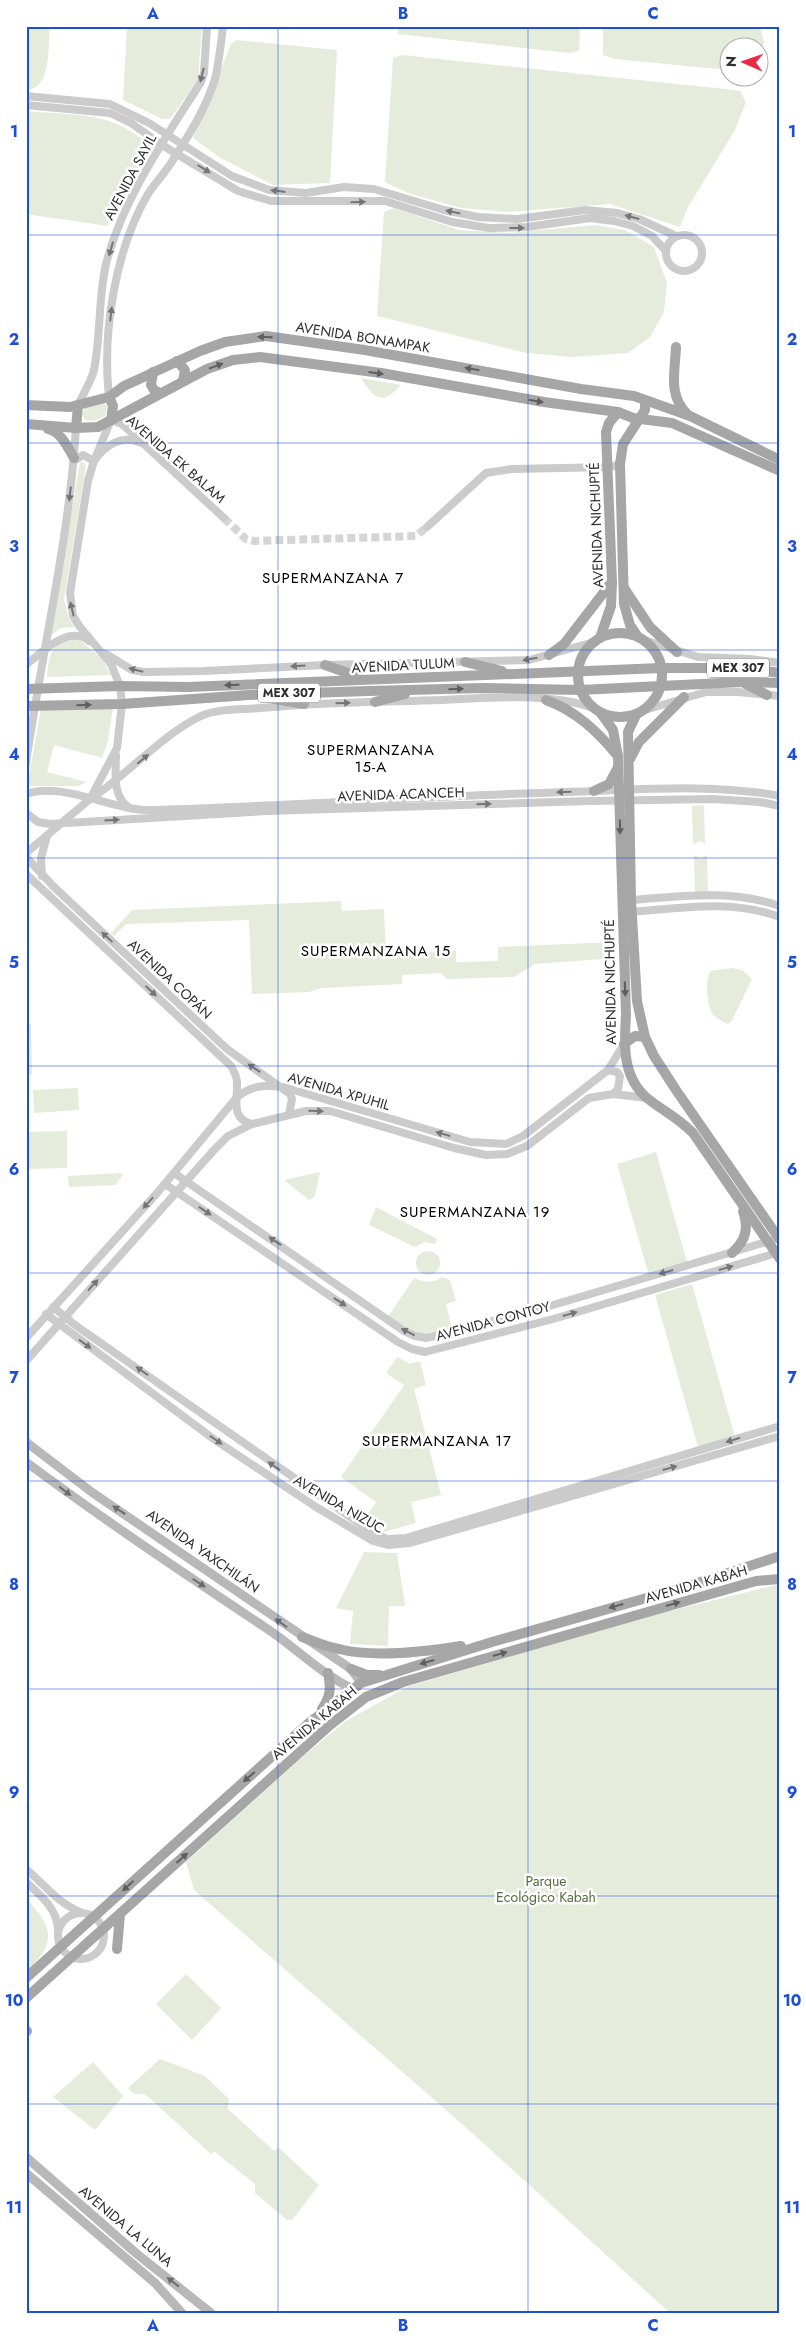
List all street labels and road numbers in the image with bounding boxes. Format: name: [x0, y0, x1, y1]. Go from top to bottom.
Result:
street label: AVENIDA SAYIL: [99, 130, 161, 224]
street label: AVENIDA BONAMPAK: [294, 317, 432, 358]
street label: AVENIDA EK BALAM: [122, 410, 230, 508]
street label: AVENIDA NICHUPTÉ: [584, 462, 608, 588]
street label: AVENIDA TULUM: [351, 652, 455, 678]
road number: MEX 307: [707, 658, 769, 678]
road number: MEX 307: [258, 684, 320, 702]
street label: AVENIDA ACANCEH: [337, 782, 465, 806]
street label: AVENIDA NICHUPTÉ: [599, 919, 621, 1045]
street label: AVENIDA COPÁN: [123, 935, 217, 1023]
street label: AVENIDA XPUHIL: [286, 1067, 393, 1115]
street label: AVENIDA CONTOY: [434, 1296, 552, 1346]
street label: AVENIDA NIZUC: [290, 1470, 388, 1538]
street label: AVENIDA YAXCHILÁN: [142, 1504, 264, 1598]
street label: AVENIDA KABAH: [642, 1560, 750, 1608]
street label: AVENIDA KABAH: [267, 1681, 361, 1765]
street label: AVENIDA LA LUNA: [75, 2181, 178, 2272]

